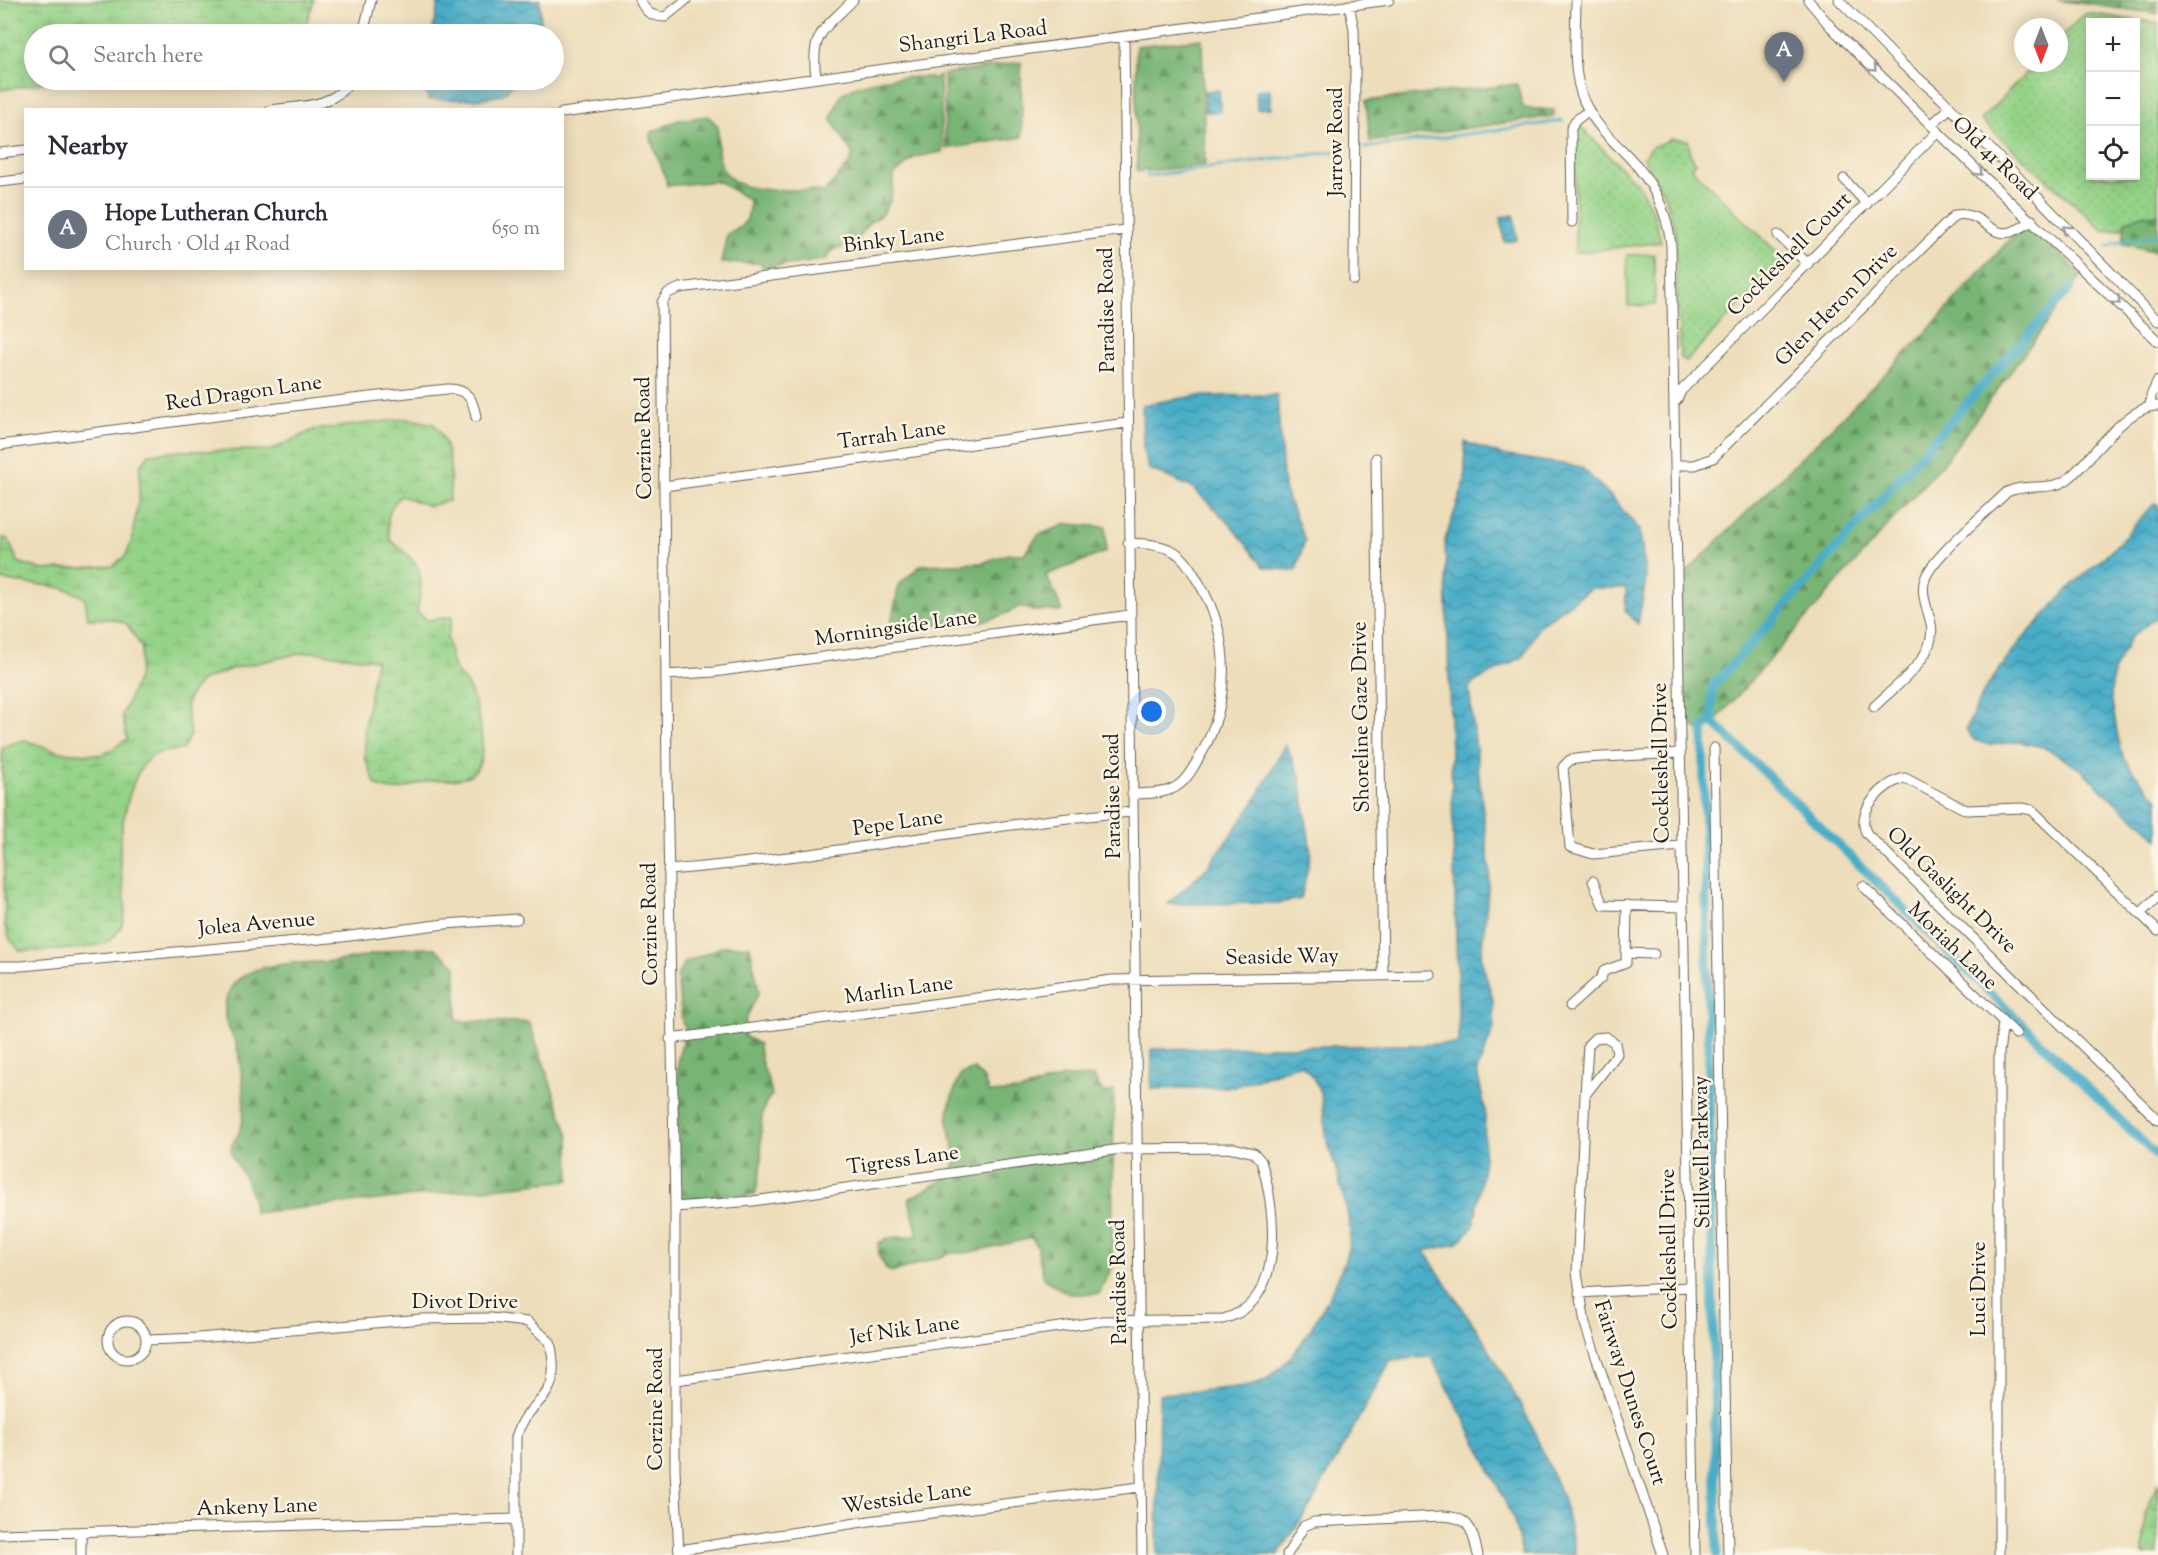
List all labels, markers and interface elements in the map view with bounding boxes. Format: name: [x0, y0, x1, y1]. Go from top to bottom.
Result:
street label: Shangri La Road: [897, 14, 1049, 62]
north arrow: [2014, 18, 2068, 72]
map controls: [2086, 18, 2140, 180]
button: +: [2086, 18, 2140, 72]
search box: [24, 24, 564, 90]
pin: A: [1764, 32, 1804, 82]
icon: search: [45, 41, 78, 74]
text: Search here: [93, 41, 203, 73]
one-way arrow: [1866, 61, 1876, 72]
button: −: [2086, 72, 2140, 126]
street label: Jarrow Road: [1322, 87, 1352, 198]
street label: Old 41 Road: [1944, 110, 2044, 208]
button: locate: [2086, 126, 2140, 180]
text: Nearby: [48, 129, 128, 166]
one-way arrow: [1973, 165, 1983, 176]
street label: Cockleshell Court: [1721, 186, 1859, 324]
text: Hope Lutheran Church: [105, 199, 328, 231]
text: A: [59, 215, 76, 244]
text: 650 m: [492, 215, 540, 244]
street label: Binky Lane: [842, 220, 946, 262]
one-way arrow: [2063, 225, 2074, 236]
text: Church · Old 41 Road: [105, 231, 290, 260]
street label: Glen Heron Drive: [1769, 238, 1905, 374]
street label: Paradise Road: [1092, 247, 1124, 373]
one-way arrow: [2109, 294, 2120, 305]
street label: Red Dragon Lane: [164, 368, 324, 420]
street label: Corzine Road: [629, 376, 661, 500]
street label: Tarrah Lane: [836, 414, 948, 458]
street label: Morningside Lane: [813, 603, 979, 655]
street label: Shoreline Gaze Drive: [1345, 621, 1379, 813]
street label: Cockleshell Drive: [1646, 682, 1678, 844]
your location: [1137, 697, 1166, 726]
street label: Paradise Road: [1098, 733, 1130, 859]
street label: Pepe Lane: [851, 803, 945, 845]
street label: Old Gaslight Drive: [1879, 821, 2023, 961]
street label: Corzine Road: [635, 862, 667, 986]
street label: Moriah Lane: [1900, 896, 2004, 998]
street label: Jolea Avenue: [196, 905, 317, 945]
street label: Seaside Way: [1225, 942, 1340, 974]
street label: Marlin Lane: [843, 969, 955, 1013]
street label: Stillwell Parkway: [1687, 1074, 1719, 1229]
street label: Tigress Lane: [845, 1138, 961, 1184]
street label: Cockleshell Drive: [1654, 1168, 1686, 1330]
street label: Paradise Road: [1104, 1219, 1136, 1345]
street label: Luci Drive: [1965, 1241, 1995, 1337]
street label: Divot Drive: [412, 1288, 518, 1318]
street label: Fairway Dunes Court: [1585, 1296, 1673, 1490]
street label: Jef Nik Lane: [847, 1308, 962, 1354]
street label: Corzine Road: [642, 1347, 672, 1471]
street label: Westside Lane: [840, 1475, 974, 1523]
street label: Ankeny Lane: [196, 1491, 318, 1525]

